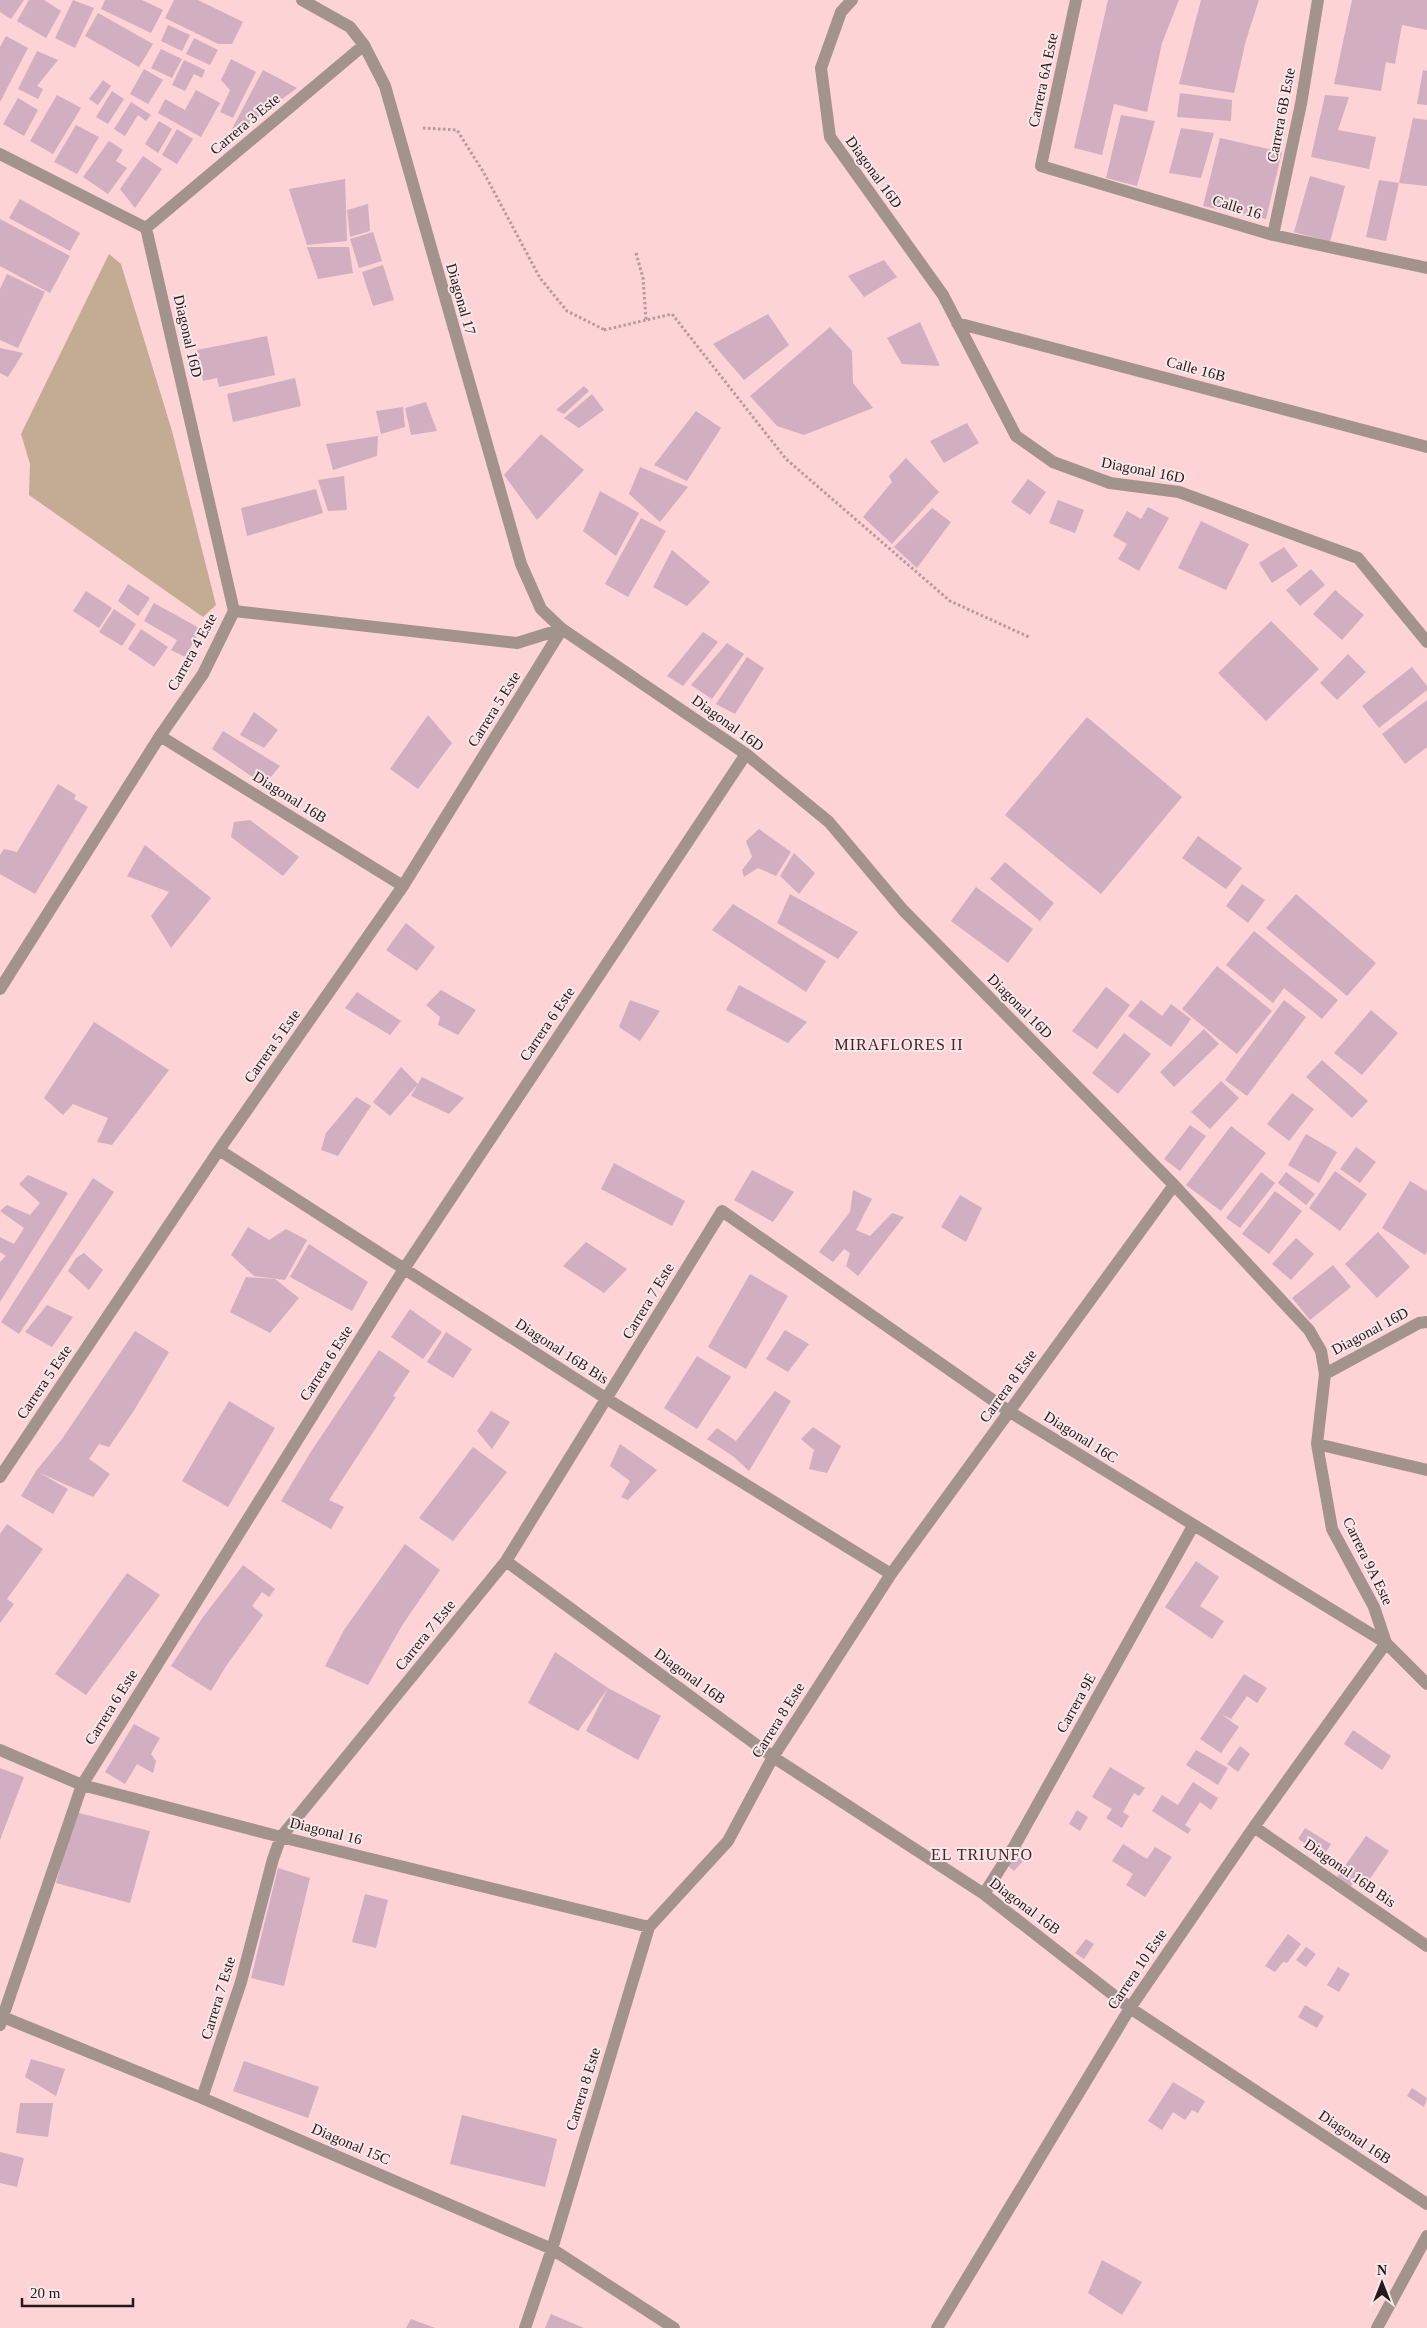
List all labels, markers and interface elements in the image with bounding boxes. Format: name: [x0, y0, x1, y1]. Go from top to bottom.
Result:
street label: Carrera 6A Este: [1025, 31, 1061, 129]
street label: Carrera 6B Este: [1264, 66, 1298, 164]
street label: Carrera 3 Este: [207, 90, 283, 158]
street label: Diagonal 16D: [843, 133, 905, 211]
street label: Calle 16: [1211, 192, 1264, 222]
street label: Diagonal 17: [443, 261, 479, 337]
street label: Diagonal 16D: [171, 293, 205, 379]
street label: Calle 16B: [1165, 353, 1227, 385]
street label: Diagonal 16D: [1100, 454, 1186, 486]
street label: Carrera 4 Este: [164, 610, 220, 693]
street label: Carrera 5 Este: [464, 668, 524, 750]
street label: Diagonal 16D: [689, 692, 767, 754]
street label: Diagonal 16B: [250, 768, 330, 826]
street label: Diagonal 16D: [984, 970, 1056, 1042]
street label: Carrera 6 Este: [516, 984, 578, 1064]
street label: Carrera 5 Este: [241, 1006, 303, 1086]
district label: MIRAFLORES II: [834, 1036, 964, 1053]
street label: Carrera 7 Este: [619, 1260, 677, 1342]
street label: Diagonal 16D: [1329, 1304, 1411, 1358]
street label: Diagonal 16B Bis: [513, 1315, 612, 1387]
street label: Carrera 6 Este: [296, 1322, 356, 1404]
street label: Carrera 5 Este: [13, 1342, 75, 1422]
street label: Carrera 8 Este: [976, 1346, 1040, 1425]
street label: Diagonal 16C: [1041, 1408, 1121, 1466]
street label: Carrera 9A Este: [1340, 1514, 1396, 1608]
street label: Carrera 7 Este: [392, 1596, 458, 1673]
street label: Diagonal 16B: [651, 1645, 729, 1707]
street label: Carrera 6 Este: [81, 1666, 141, 1748]
street label: Carrera 9E: [1053, 1671, 1099, 1735]
street label: Carrera 8 Este: [748, 1679, 808, 1761]
street label: Diagonal 16: [288, 1814, 364, 1848]
street label: Diagonal 16B Bis: [1301, 1836, 1399, 1910]
district label: EL TRIUNFO: [931, 1846, 1033, 1863]
street label: Diagonal 16B: [987, 1874, 1063, 1938]
street label: Carrera 10 Este: [1104, 1926, 1170, 2012]
street label: Carrera 7 Este: [198, 1954, 238, 2041]
street label: Carrera 8 Este: [563, 2045, 603, 2132]
street label: Diagonal 16B: [1316, 2107, 1394, 2167]
street label: Diagonal 15C: [309, 2120, 393, 2168]
north arrow: [1357, 2258, 1407, 2308]
text: N: [1377, 2263, 1387, 2278]
scale bar: [22, 2276, 134, 2308]
text: 20 m: [30, 2285, 61, 2301]

